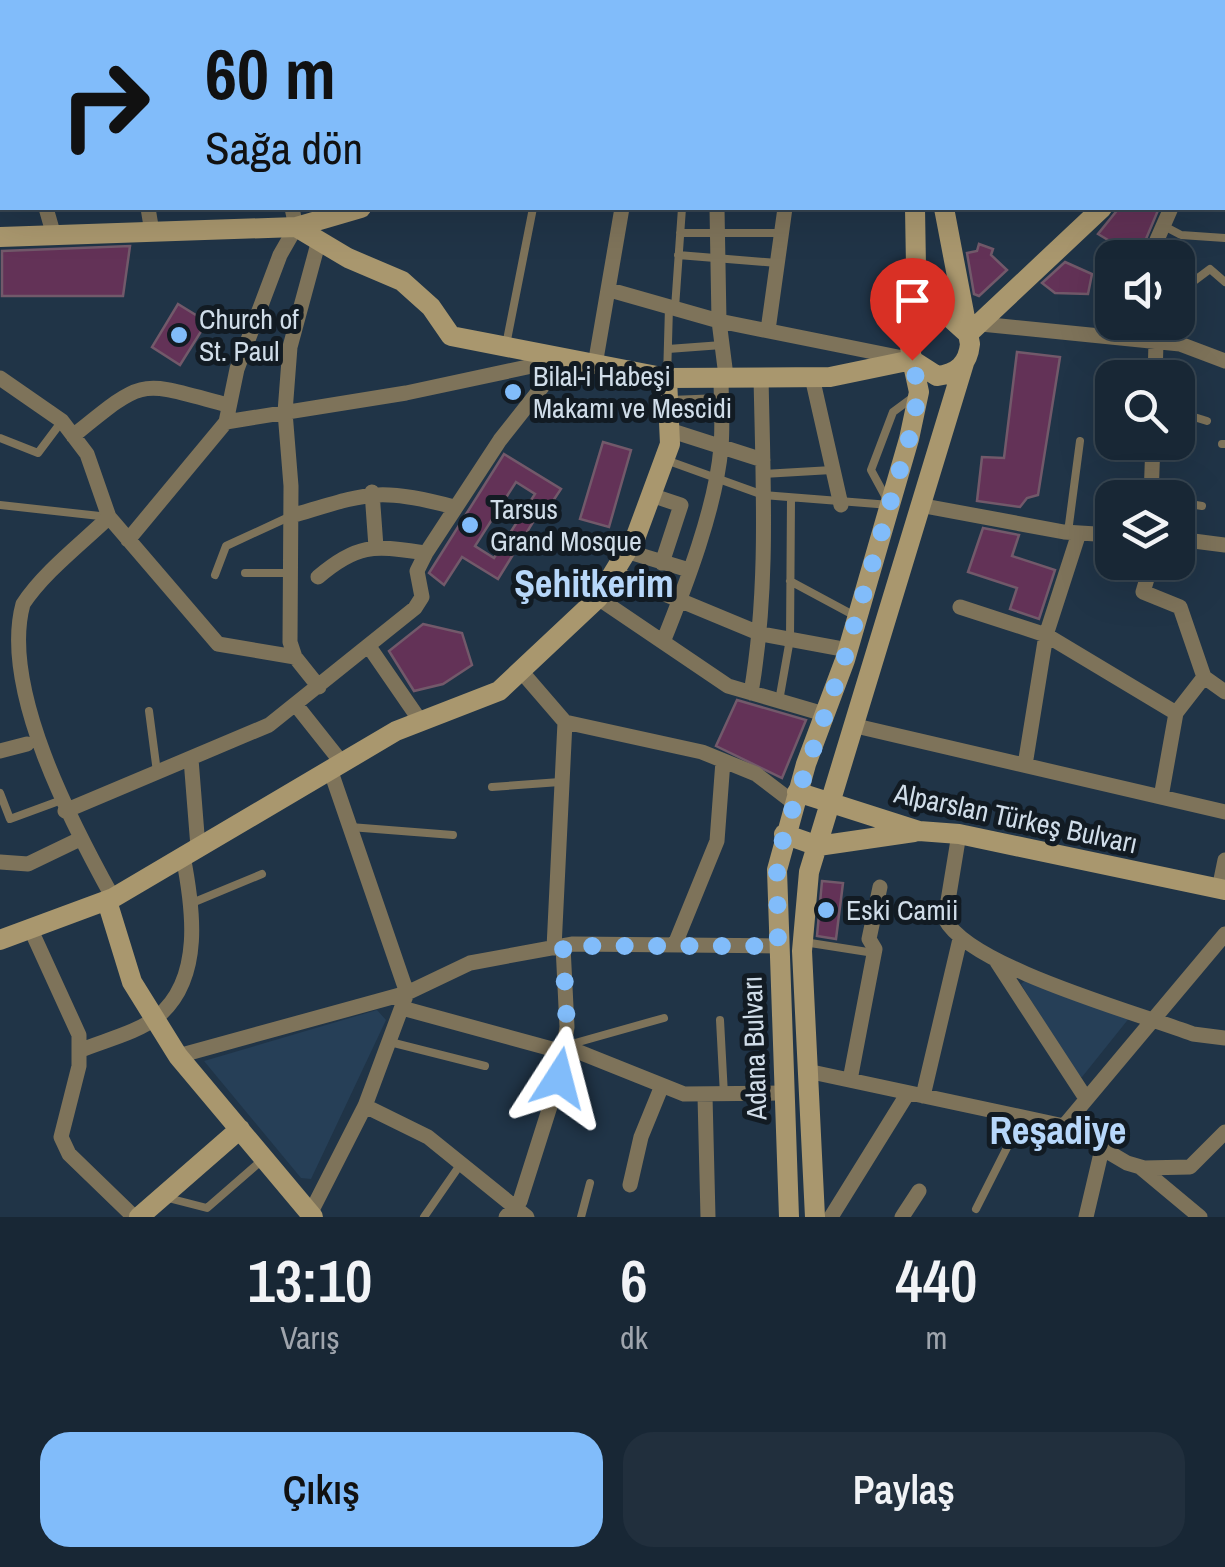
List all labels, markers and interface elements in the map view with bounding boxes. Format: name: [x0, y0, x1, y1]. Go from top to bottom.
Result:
text: 60 m: [205, 27, 336, 121]
icon: right: [40, 40, 170, 170]
text: Sağa dön: [205, 117, 363, 178]
map controls: [1095, 240, 1195, 580]
button: sound: [1095, 240, 1195, 340]
pin: [870, 258, 955, 361]
icon: arrive: [885, 273, 940, 328]
place label: Church of St. Paul: [199, 300, 299, 370]
marker: Church of St. Paul: [168, 324, 190, 346]
place label: Bilal-i Habeşi Makamı ve Mescidi: [533, 357, 732, 427]
button: search: [1095, 360, 1195, 460]
marker: Bilal-i Habeşi Makamı ve Mescidi: [502, 381, 524, 403]
button: layers: [1095, 480, 1195, 580]
place label: Tarsus Grand Mosque: [490, 490, 642, 560]
marker: Tarsus Grand Mosque: [459, 514, 481, 536]
district label: Şehitkerim: [514, 558, 674, 609]
street label: Alparslan Türkeş Bulvarı: [890, 773, 1141, 862]
place label: Eski Camii: [846, 891, 958, 929]
marker: Eski Camii: [815, 899, 837, 921]
street label: Adana Bulvarı: [732, 975, 776, 1122]
position arrow: [507, 1026, 611, 1130]
district label: Reşadiye: [990, 1105, 1126, 1156]
text: 13:10: [248, 1240, 372, 1321]
text: 6: [620, 1240, 648, 1321]
text: 440: [895, 1240, 977, 1321]
text: Varış: [280, 1316, 340, 1359]
text: dk: [620, 1316, 648, 1359]
text: m: [925, 1316, 947, 1359]
button: Çıkış: [40, 1432, 603, 1547]
button: Paylaş: [623, 1432, 1185, 1547]

